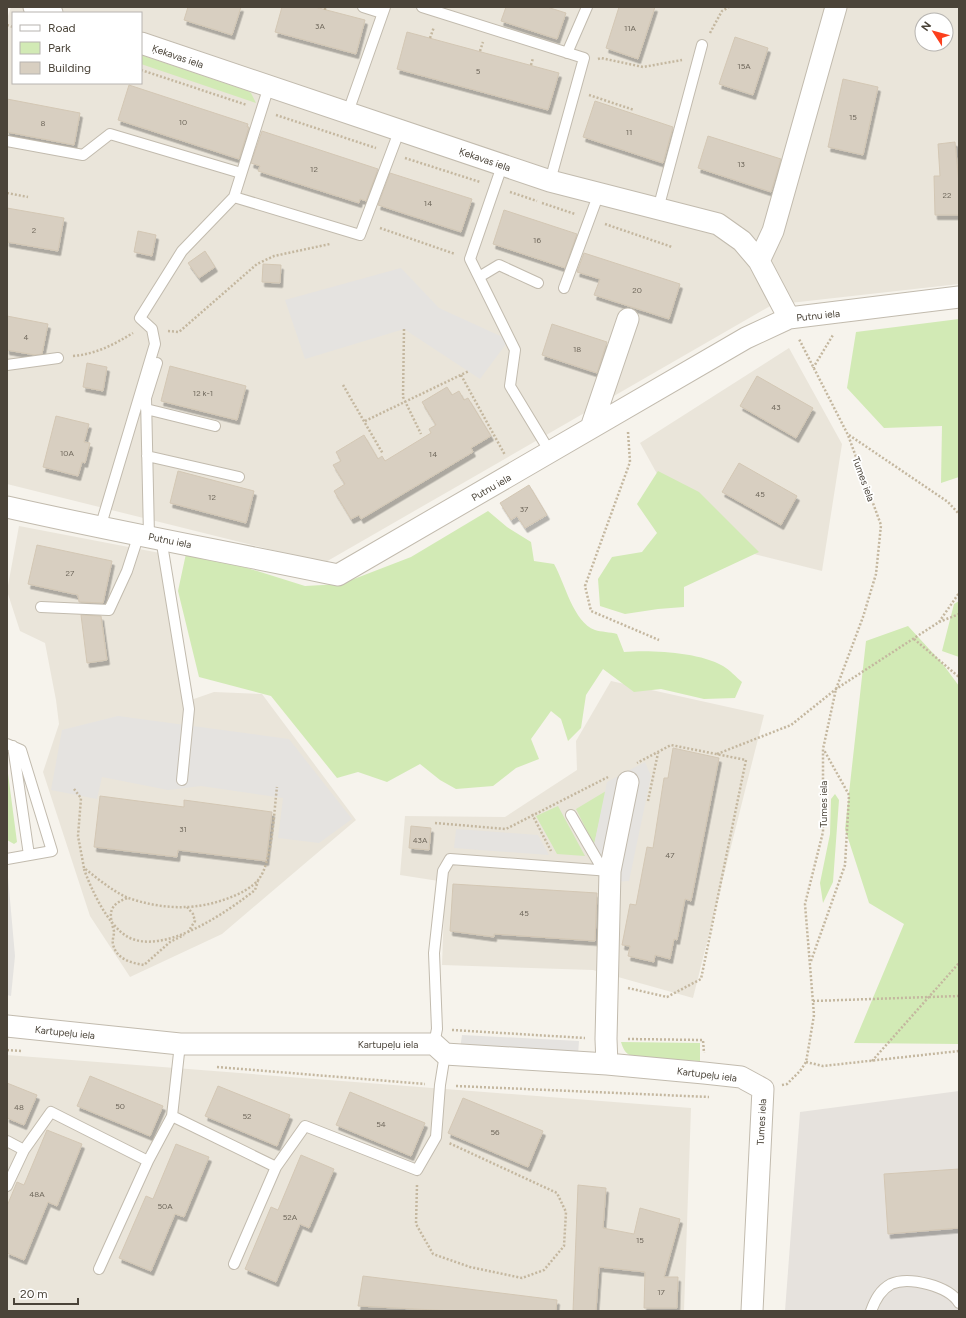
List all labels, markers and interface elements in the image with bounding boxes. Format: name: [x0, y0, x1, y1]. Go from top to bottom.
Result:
legend: [12, 12, 142, 84]
north arrow: [914, 12, 954, 52]
text: N: [919, 19, 934, 34]
text: Road: [48, 21, 76, 35]
house number: 3A: [315, 21, 325, 31]
house number: 11A: [624, 23, 637, 33]
text: Park: [48, 41, 71, 55]
street label: Ķekavas iela: [150, 42, 205, 71]
text: Building: [48, 61, 91, 75]
house number: 15A: [737, 61, 751, 71]
house number: 5: [476, 66, 481, 76]
house number: 15: [849, 112, 857, 122]
house number: 10: [179, 117, 187, 127]
house number: 8: [41, 118, 46, 128]
house number: 11: [626, 127, 632, 137]
street label: Ķekavas iela: [457, 145, 512, 174]
house number: 13: [737, 159, 745, 169]
house number: 12: [310, 164, 318, 174]
house number: 22: [943, 190, 951, 200]
house number: 14: [424, 198, 432, 208]
house number: 2: [32, 225, 36, 235]
house number: 16: [533, 235, 541, 245]
house number: 20: [632, 285, 642, 295]
street label: Putnu iela: [796, 307, 841, 324]
house number: 4: [24, 332, 29, 342]
house number: 18: [573, 344, 581, 354]
house number: 12 k-1: [193, 388, 213, 398]
house number: 43: [771, 402, 781, 412]
house number: 10A: [60, 448, 75, 458]
house number: 14: [429, 449, 437, 459]
street label: Tumes iela: [849, 455, 878, 503]
street label: Putnu iela: [469, 471, 513, 504]
house number: 45: [755, 489, 765, 499]
house number: 12: [208, 492, 216, 502]
house number: 37: [520, 504, 529, 514]
street label: Putnu iela: [147, 530, 193, 551]
house number: 27: [66, 568, 75, 578]
street label: Tumes iela: [817, 781, 830, 827]
house number: 31: [179, 824, 187, 834]
house number: 43A: [413, 835, 428, 845]
house number: 47: [665, 850, 675, 860]
house number: 45: [519, 908, 529, 918]
street label: Kartupeļu iela: [34, 1023, 96, 1042]
street label: Kartupeļu iela: [358, 1038, 418, 1051]
street label: Kartupeļu iela: [676, 1064, 738, 1085]
street label: Tumes iela: [754, 1098, 769, 1146]
house number: 50: [115, 1101, 125, 1111]
house number: 48: [14, 1102, 24, 1112]
house number: 52: [242, 1111, 252, 1121]
house number: 54: [376, 1119, 386, 1129]
house number: 56: [490, 1127, 500, 1137]
house number: 48A: [29, 1189, 45, 1199]
house number: 50A: [157, 1201, 173, 1211]
house number: 52A: [283, 1212, 298, 1222]
house number: 15: [636, 1235, 644, 1245]
scale bar: [14, 1280, 78, 1306]
text: 20 m: [20, 1287, 48, 1301]
house number: 17: [657, 1287, 665, 1297]

